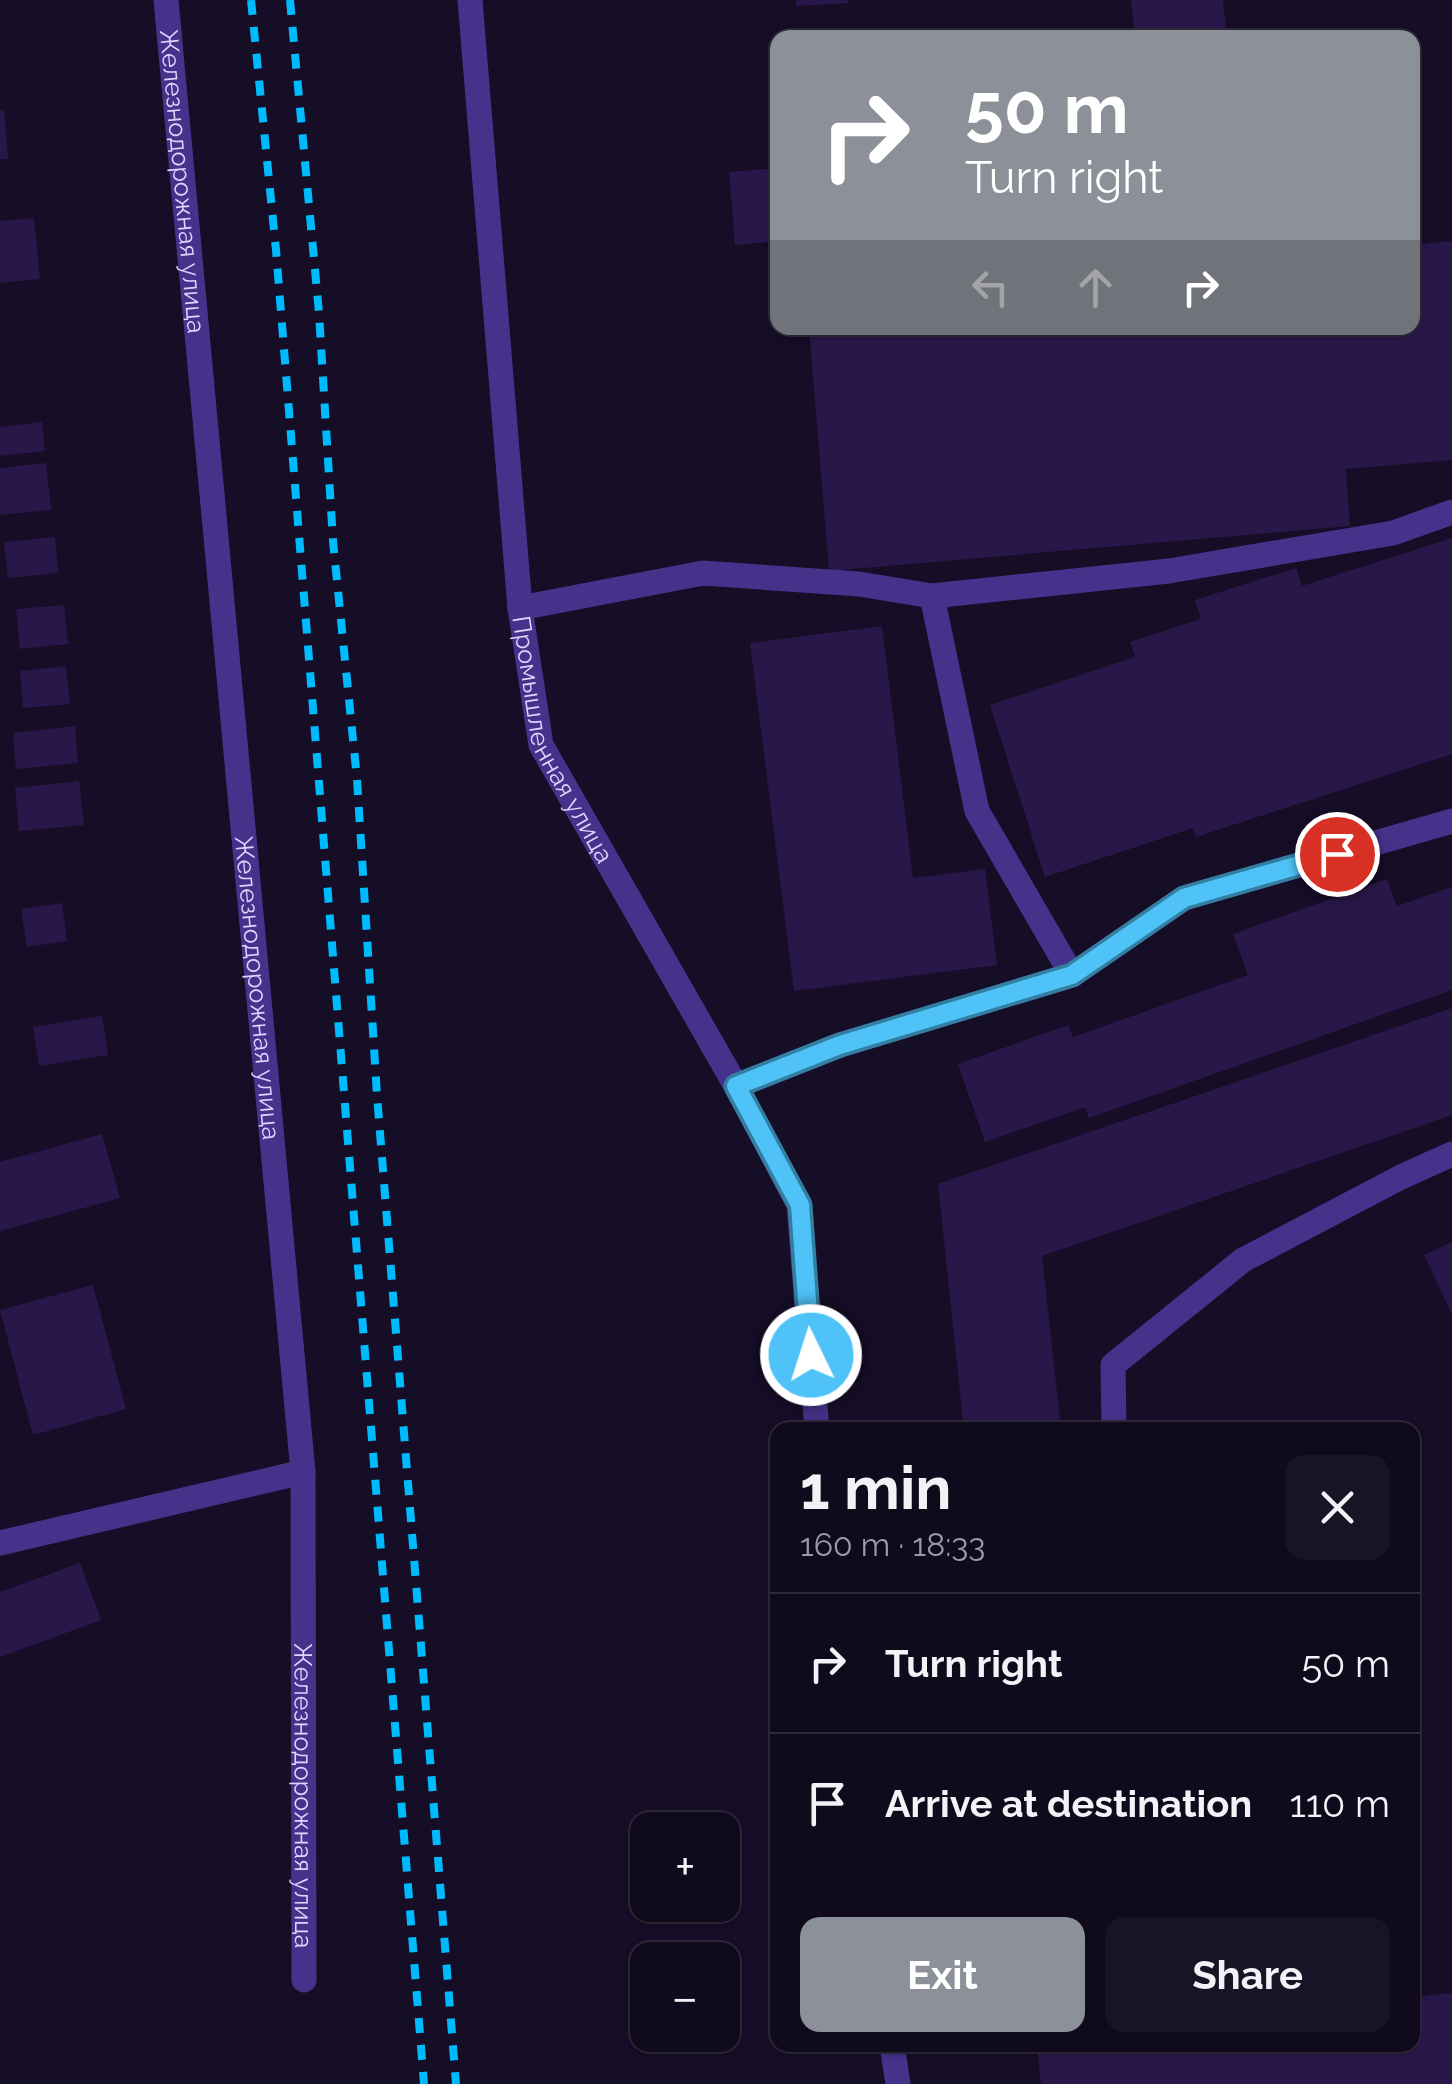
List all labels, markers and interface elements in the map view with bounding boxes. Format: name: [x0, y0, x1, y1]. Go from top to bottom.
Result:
street label: Железнодорожная улица: [154, 28, 212, 335]
text: 50 m: [965, 67, 1129, 149]
icon: right: [800, 70, 930, 200]
text: Turn right: [965, 151, 1163, 204]
icon: left: [963, 260, 1018, 315]
icon: ahead: [1068, 260, 1123, 315]
icon: right: [1173, 260, 1228, 315]
street label: Промышленная улица: [506, 614, 620, 868]
pin: [1295, 812, 1380, 897]
icon: arrive: [1310, 827, 1365, 882]
street label: Железнодорожная улица: [229, 834, 287, 1141]
position arrow: [759, 1303, 863, 1407]
text: 1 min: [800, 1453, 951, 1523]
button: close: [1285, 1455, 1390, 1560]
text: 160 m · 18:33: [800, 1526, 985, 1563]
icon: right: [800, 1636, 855, 1691]
text: Turn right: [885, 1641, 1062, 1686]
text: 50 m: [1301, 1641, 1390, 1686]
street label: Железнодорожная улица: [288, 1643, 319, 1948]
icon: arrive: [800, 1776, 855, 1831]
text: Arrive at destination: [885, 1781, 1252, 1826]
text: 110 m: [1290, 1781, 1390, 1826]
map controls: [630, 1812, 740, 2052]
button: +: [630, 1812, 740, 1922]
button: Exit: [800, 1917, 1085, 2032]
button: Share: [1105, 1917, 1390, 2032]
button: −: [630, 1942, 740, 2052]

